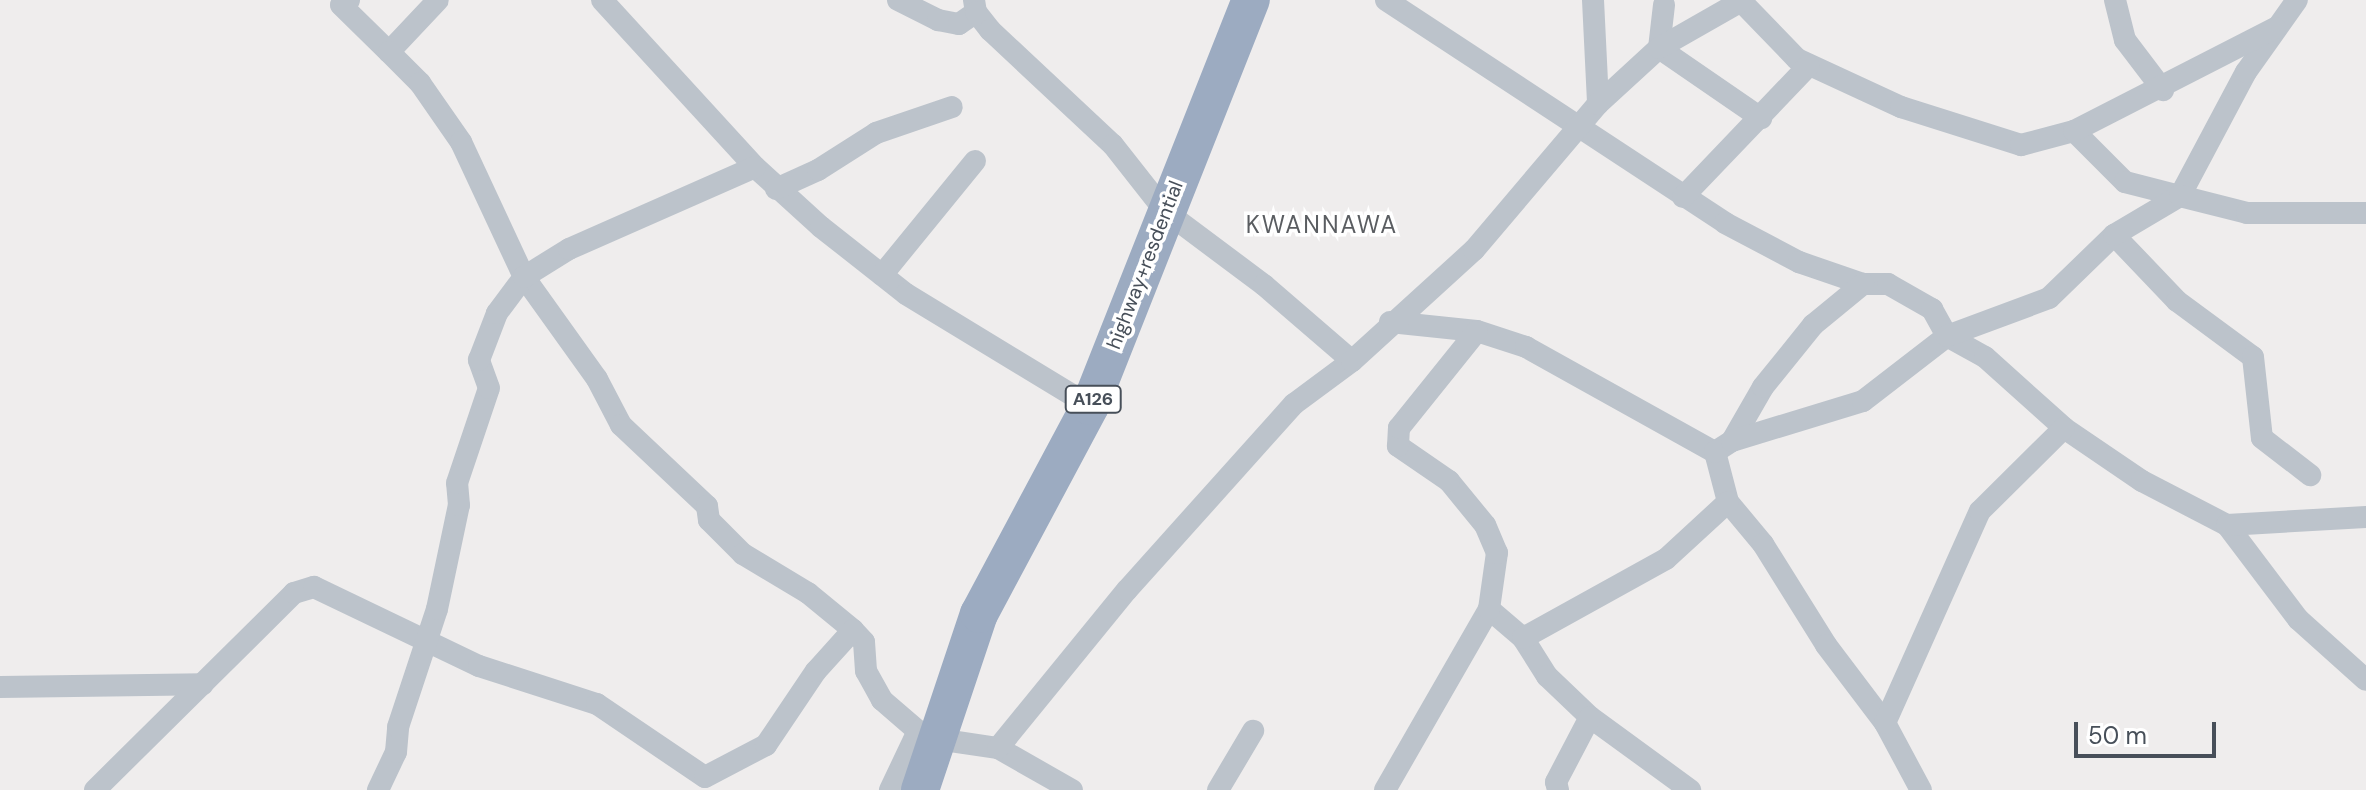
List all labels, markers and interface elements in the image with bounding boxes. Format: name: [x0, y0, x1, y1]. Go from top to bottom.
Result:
street label: highway+resdential: [1102, 177, 1188, 353]
district label: KWANNAWA: [1246, 211, 1398, 239]
road number: A126: [1063, 385, 1123, 413]
scale bar: [2078, 706, 2220, 756]
text: 50 m: [2088, 720, 2147, 751]

